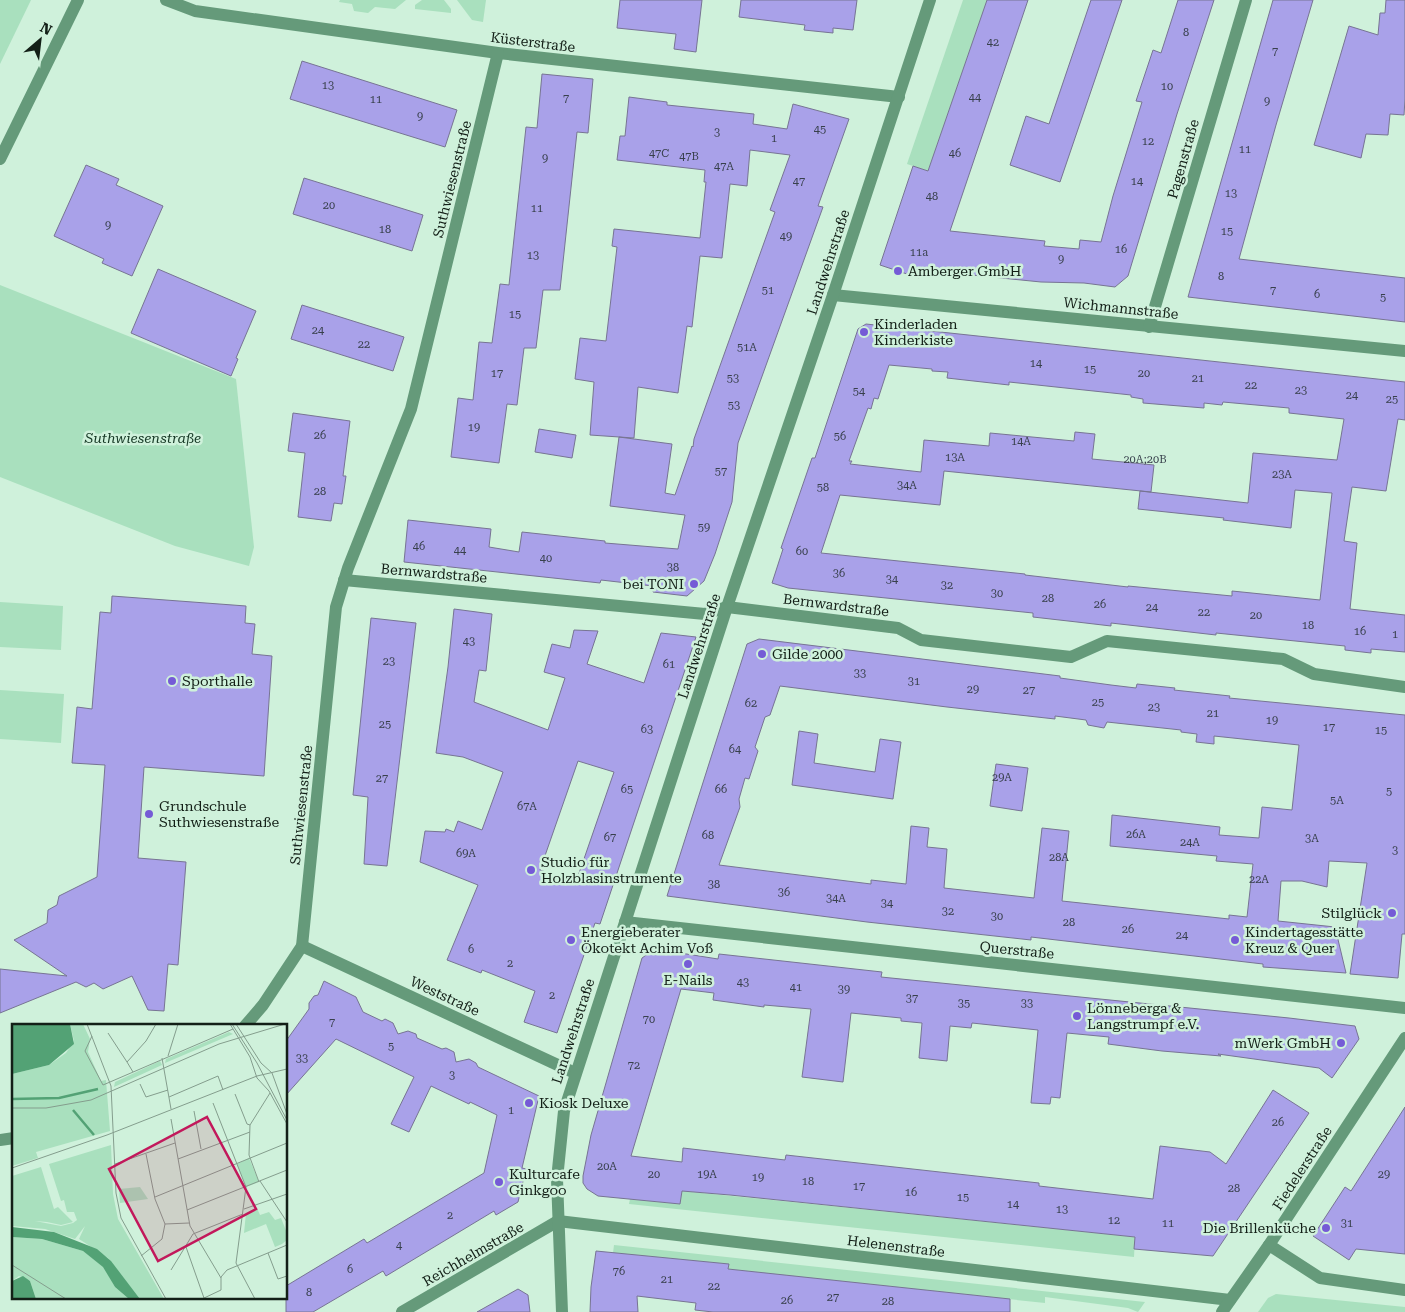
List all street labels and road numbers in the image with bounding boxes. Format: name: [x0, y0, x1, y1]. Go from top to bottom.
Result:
street label: Küsterstraße: [490, 29, 577, 55]
street label: Pagenstraße: [1164, 117, 1202, 201]
street label: Suthwiesenstraße: [430, 118, 474, 239]
street label: Landwehrstraße: [803, 207, 853, 317]
street label: Wichmannstraße: [1063, 294, 1180, 322]
street label: Bernwardstraße: [380, 560, 488, 586]
street label: Landwehrstraße: [674, 591, 724, 701]
street label: Bernwardstraße: [782, 591, 890, 619]
street label: Suthwiesenstraße: [287, 744, 315, 866]
street label: Querstraße: [979, 938, 1055, 962]
street label: Weststraße: [408, 973, 482, 1019]
street label: Landwehrstraße: [548, 976, 598, 1086]
street label: Fiedelerstraße: [1269, 1123, 1335, 1213]
street label: Reichhelmstraße: [420, 1219, 526, 1289]
street label: Helenenstraße: [846, 1232, 946, 1260]

